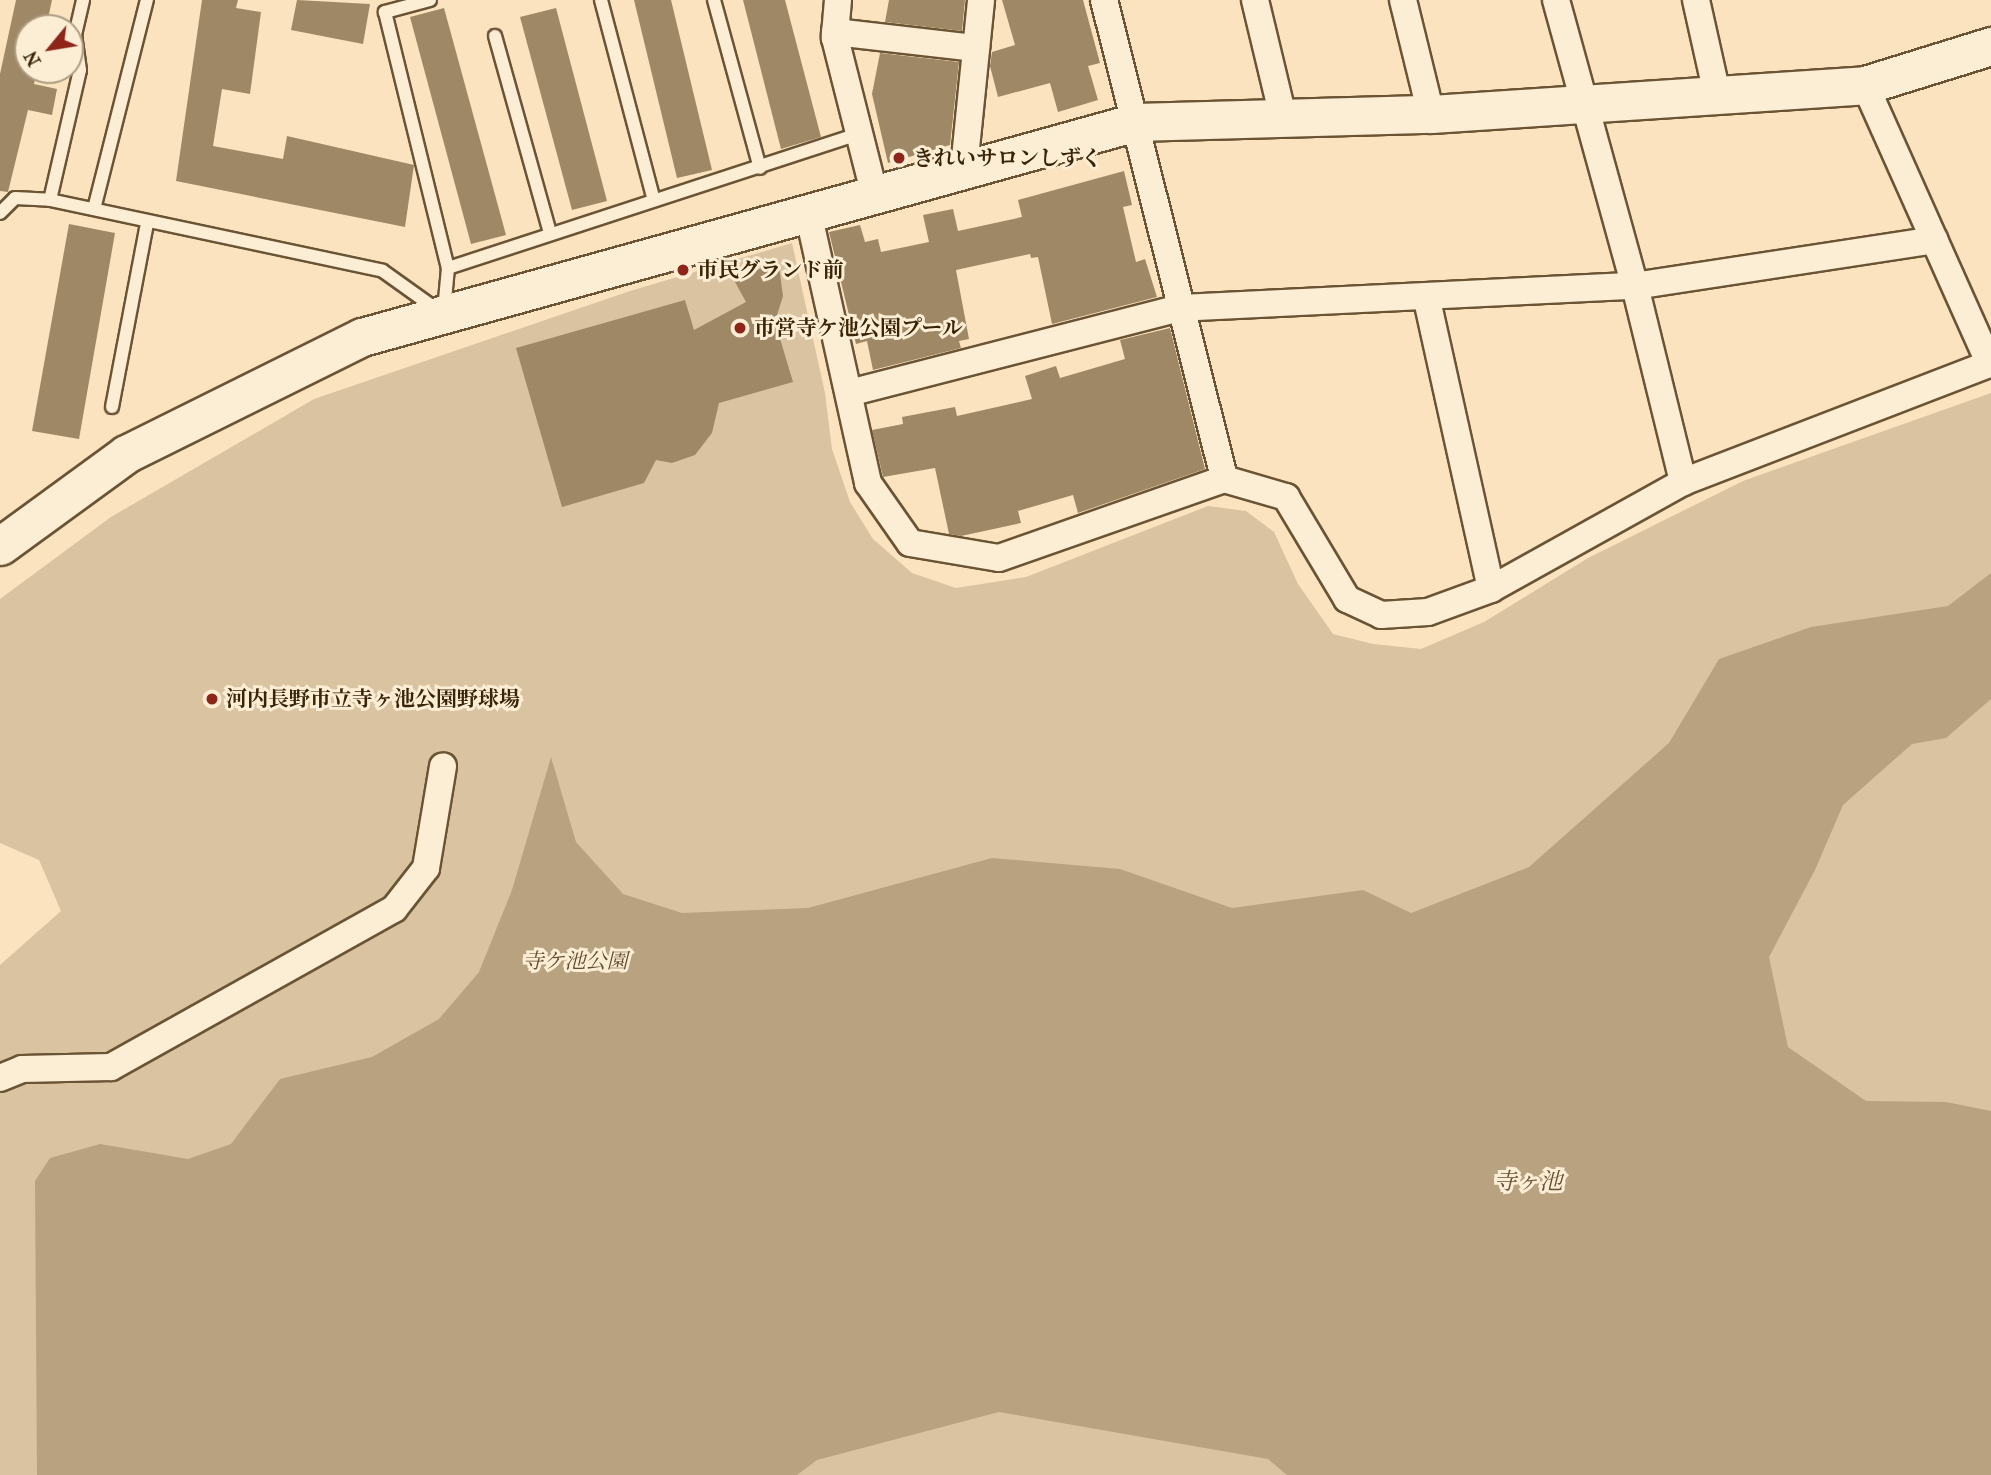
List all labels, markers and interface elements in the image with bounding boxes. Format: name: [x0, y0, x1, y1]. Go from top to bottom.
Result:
north arrow: [14, 14, 84, 84]
text: N: [19, 47, 46, 70]
place label: きれいサロンしずく: [913, 145, 1102, 171]
marker: きれいサロンしずく: [891, 150, 907, 166]
place label: 市民グランド前: [697, 257, 844, 283]
marker: 市民グランド前: [675, 262, 691, 278]
place label: 市営寺ケ池公園プール: [754, 315, 963, 341]
marker: 市営寺ケ池公園プール: [732, 320, 748, 336]
place label: 河内長野市立寺ヶ池公園野球場: [226, 686, 520, 712]
marker: 河内長野市立寺ヶ池公園野球場: [204, 691, 220, 707]
park label: 寺ケ池公園: [523, 948, 627, 974]
water label: 寺ヶ池: [1494, 1168, 1562, 1196]

